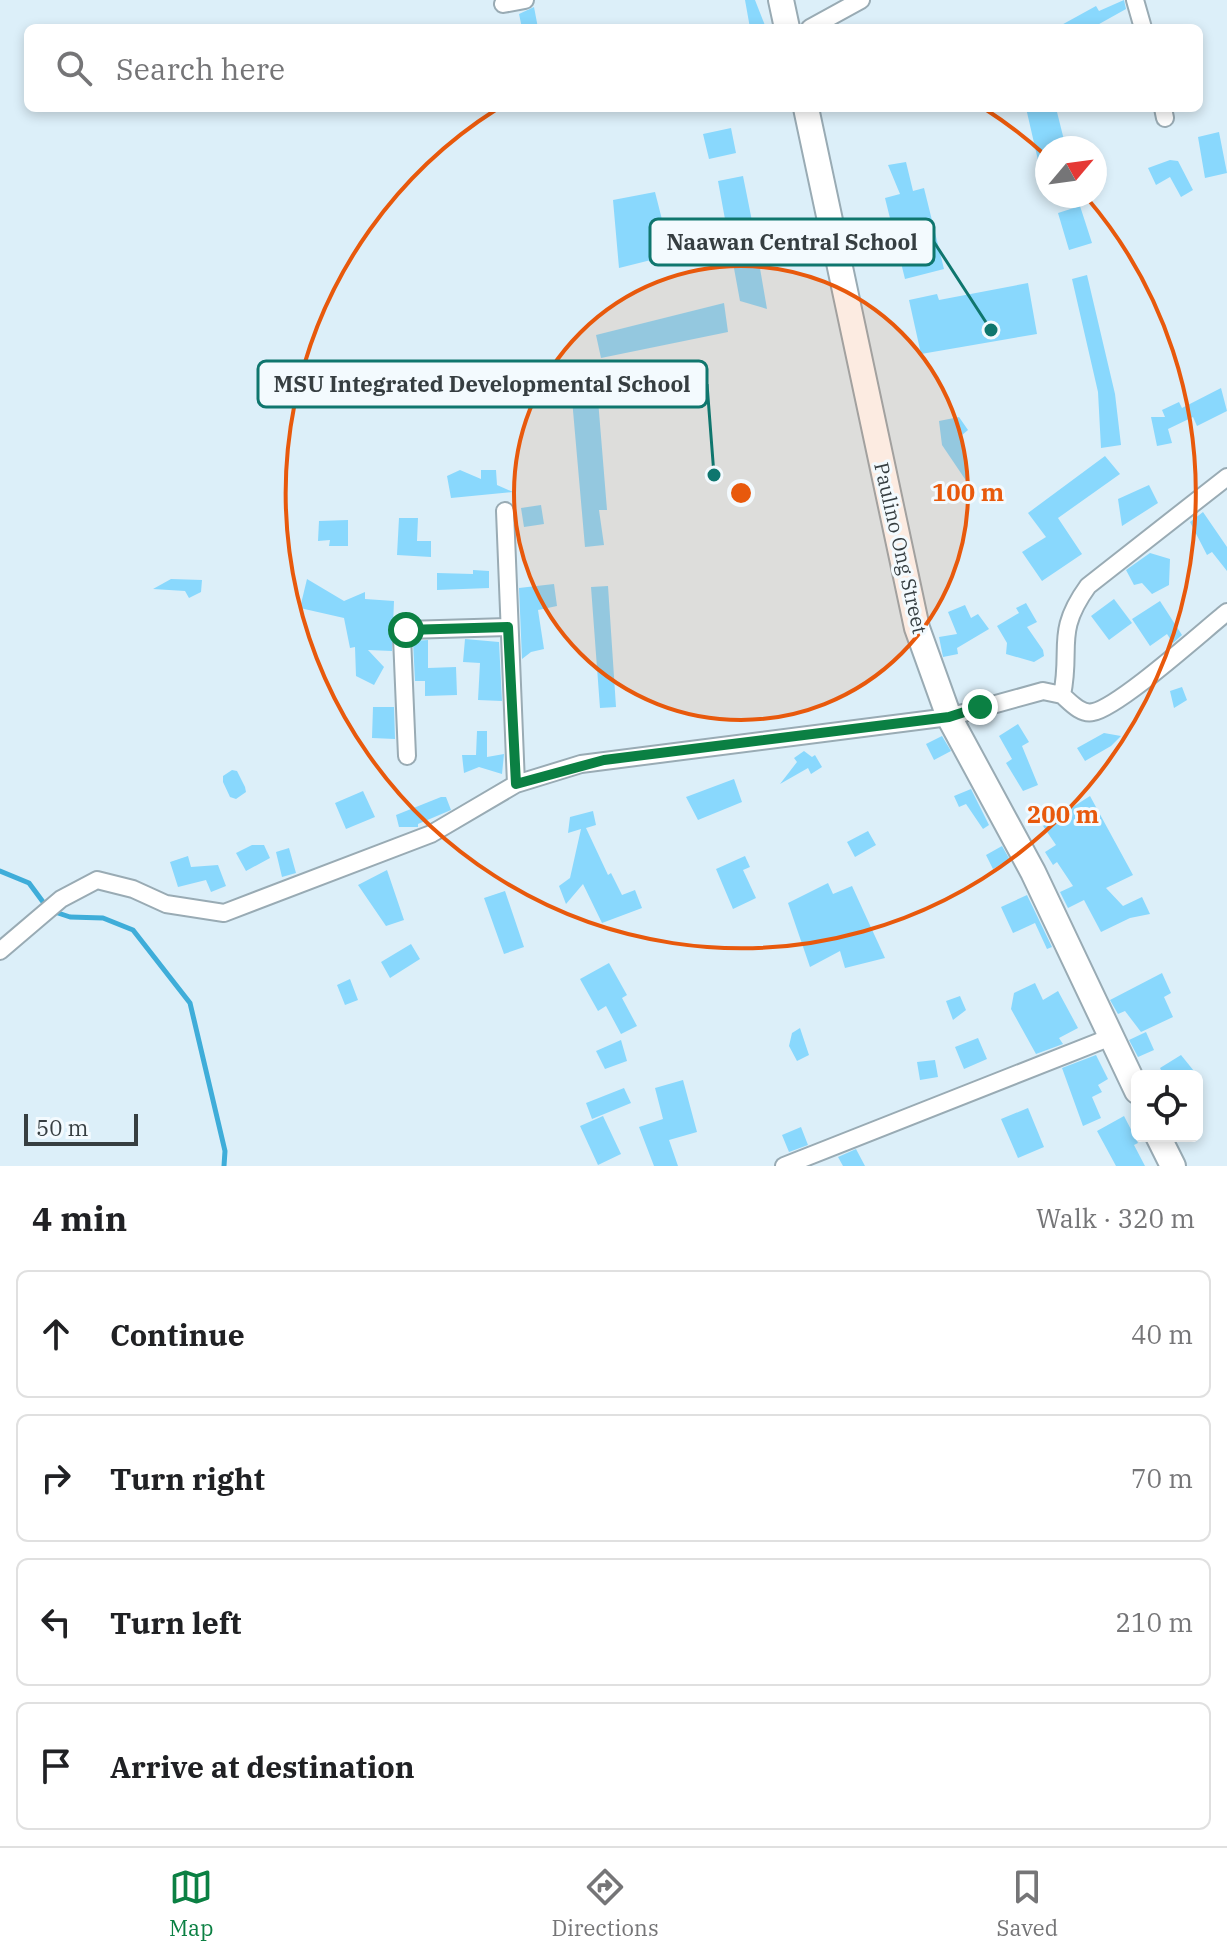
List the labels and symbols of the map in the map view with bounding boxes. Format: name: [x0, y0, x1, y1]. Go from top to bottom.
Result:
north arrow: [1035, 136, 1107, 208]
callout: Naawan Central School: [650, 219, 934, 265]
text: Naawan Central School: [666, 227, 918, 256]
callout: MSU Integrated Developmental School: [258, 361, 707, 407]
text: MSU Integrated Developmental School: [274, 369, 690, 398]
street label: Paulino Ong Street: [868, 460, 934, 636]
text: 100 m: [932, 476, 1004, 508]
centre of rings: [727, 479, 755, 507]
route start: [388, 612, 424, 648]
route end: [962, 689, 998, 725]
text: 200 m: [1027, 798, 1099, 830]
scale bar: [24, 1110, 138, 1146]

